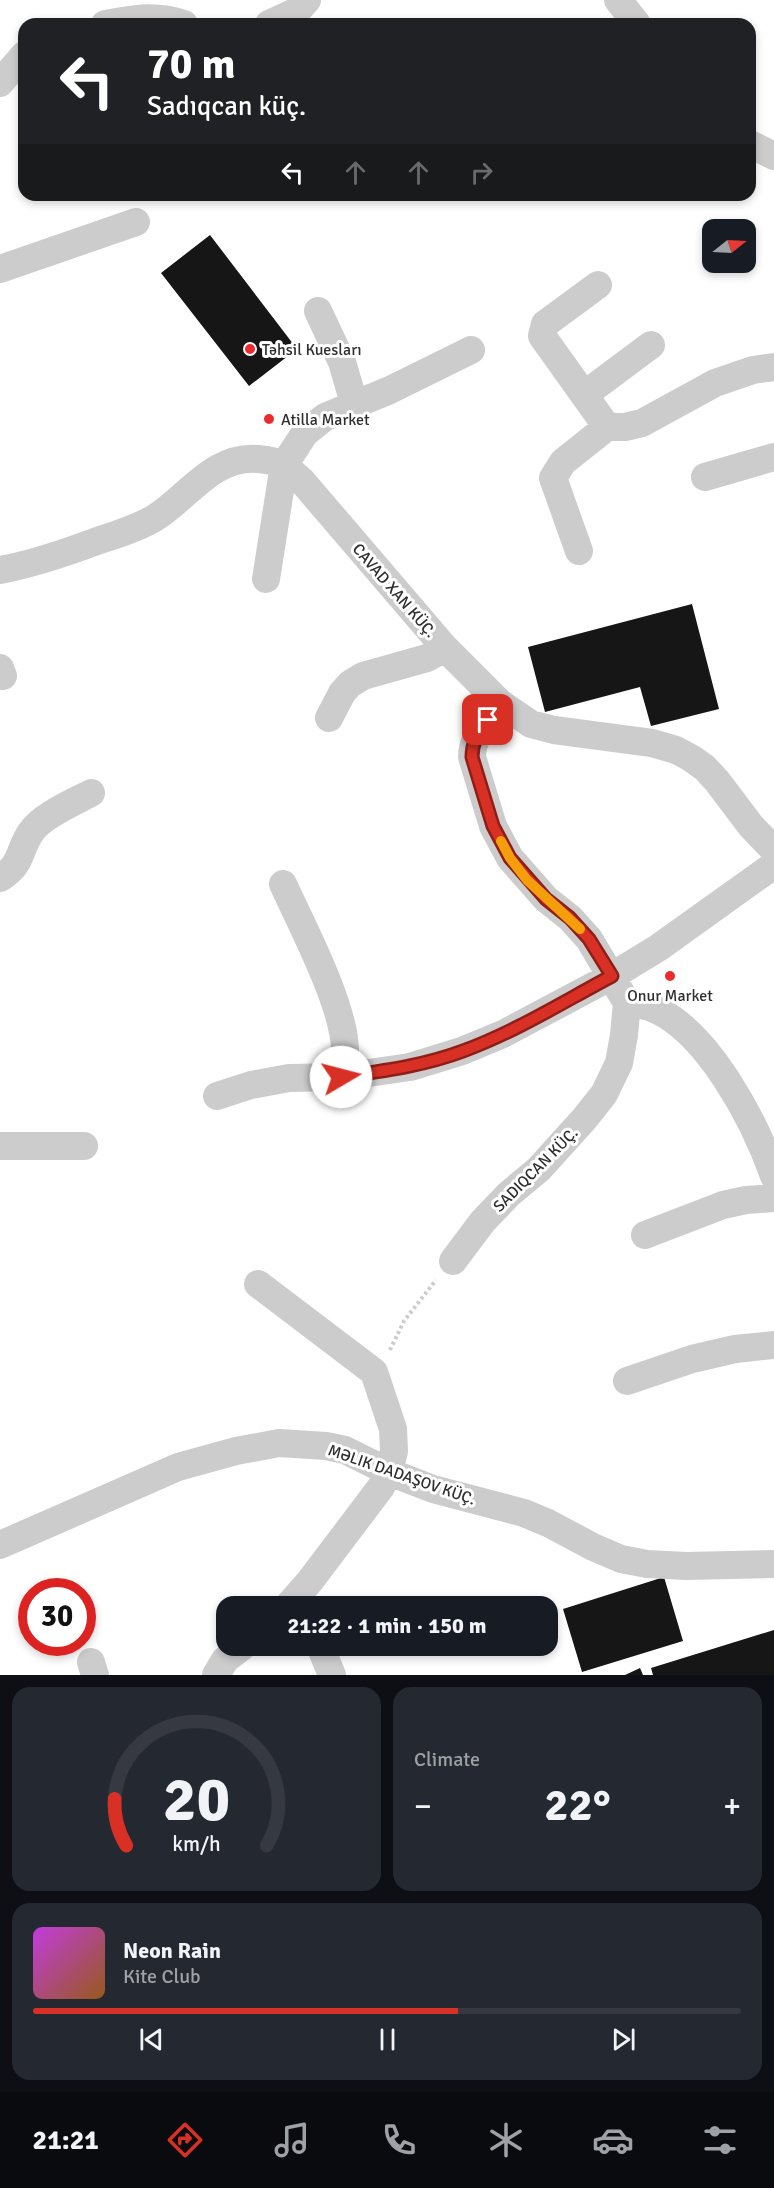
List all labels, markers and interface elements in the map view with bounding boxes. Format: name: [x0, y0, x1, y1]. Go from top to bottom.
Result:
text: 70 m: [147, 39, 236, 90]
icon: left: [48, 42, 126, 120]
text: Sadıqcan küç.: [147, 90, 306, 123]
icon: left: [276, 156, 309, 189]
icon: ahead: [339, 156, 372, 189]
icon: ahead: [402, 156, 435, 189]
icon: right: [465, 156, 498, 189]
north arrow: [702, 219, 756, 273]
map controls: [702, 219, 756, 273]
place label: Təhsil Kuesları: [262, 340, 362, 360]
marker: Təhsil Kuesları: [243, 342, 257, 356]
place label: Atilla Market: [281, 410, 370, 430]
marker: Atilla Market: [262, 412, 276, 426]
street label: CAVAD XAN KÜÇ.: [348, 540, 441, 642]
pin: [462, 694, 513, 745]
icon: arrive: [471, 703, 504, 736]
marker: Onur Market: [663, 969, 677, 983]
place label: Onur Market: [627, 986, 713, 1006]
position arrow: [309, 1045, 373, 1109]
street label: SADIQCAN KÜÇ.: [489, 1123, 582, 1216]
street label: MƏLIK DADAŞOV KÜÇ.: [325, 1440, 478, 1510]
speed limit sign: 30: [18, 1578, 96, 1656]
text: 21:22 · 1 min · 150 m: [287, 1612, 487, 1639]
text: Climate: [414, 1747, 480, 1772]
text: 20: [163, 1761, 230, 1838]
text: 22°: [544, 1778, 611, 1833]
text: −: [414, 1786, 432, 1827]
text: +: [723, 1786, 741, 1827]
text: km/h: [172, 1831, 221, 1857]
text: Neon Rain: [123, 1937, 221, 1964]
text: Kite Club: [123, 1964, 201, 1989]
icon: previous: [135, 2023, 168, 2056]
icon: pause: [371, 2023, 404, 2056]
icon: next: [607, 2023, 640, 2056]
icon: directions: [164, 2119, 206, 2161]
icon: music: [271, 2119, 313, 2161]
icon: phone: [378, 2119, 420, 2161]
icon: climate: [485, 2119, 527, 2161]
icon: car: [592, 2119, 634, 2161]
icon: filters: [699, 2119, 741, 2161]
text: 21:21: [33, 2124, 99, 2157]

